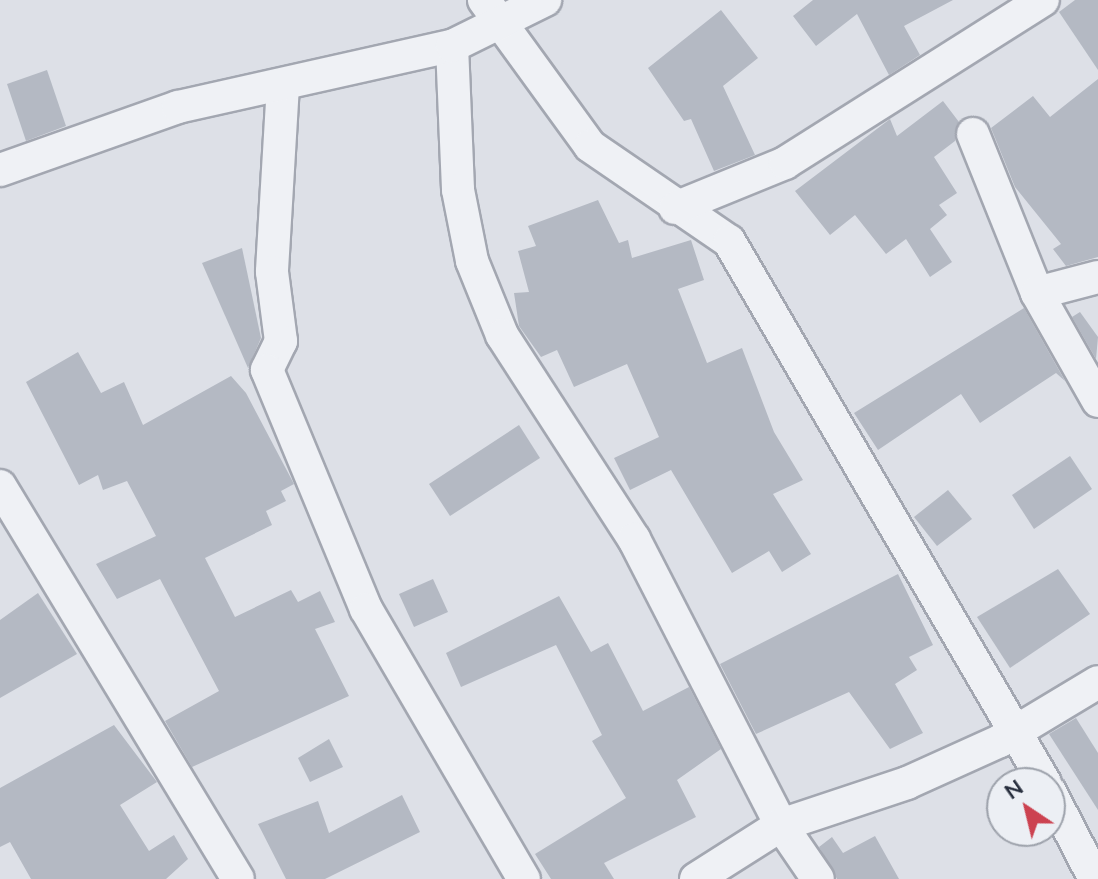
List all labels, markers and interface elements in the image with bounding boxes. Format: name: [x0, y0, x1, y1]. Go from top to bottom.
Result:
north arrow: [986, 767, 1066, 847]
text: N: [999, 773, 1028, 805]

